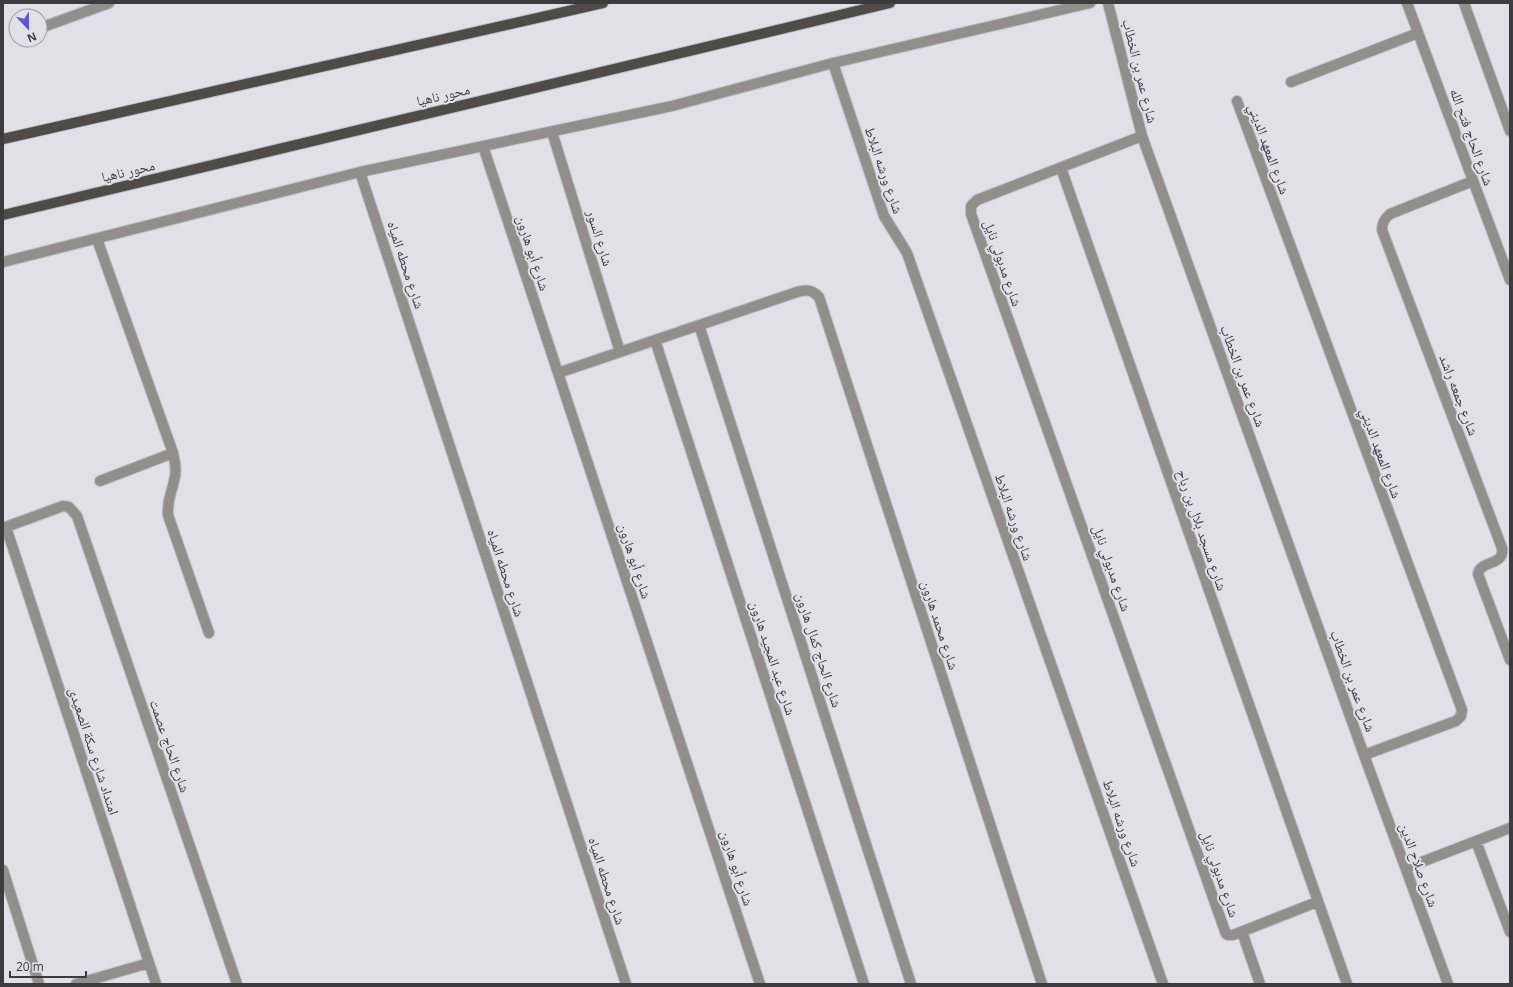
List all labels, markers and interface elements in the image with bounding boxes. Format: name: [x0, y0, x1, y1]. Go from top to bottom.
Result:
north arrow: [8, 8, 48, 48]
street label: شارع عمر بن الخطاب: [1117, 17, 1163, 125]
text: N: [25, 29, 39, 46]
street label: محور ناهيا: [414, 79, 472, 110]
street label: شارع الحاج فتح الله: [1445, 86, 1499, 188]
street label: شارع المعهد الديني: [1242, 101, 1295, 198]
street label: شارع ورشه البلاط: [860, 124, 908, 216]
street label: محور ناهيا: [99, 155, 157, 186]
street label: شارع السور: [582, 206, 618, 269]
street label: شارع أبو هارون: [511, 213, 555, 293]
street label: شارع مدبولي نايل: [977, 217, 1027, 309]
street label: شارع محطه المياه: [382, 219, 430, 311]
street label: شارع عمر بن الخطاب: [1215, 322, 1271, 430]
street label: شارع جمعه راشد: [1434, 352, 1484, 438]
street label: شارع المعهد الديني: [1354, 405, 1407, 502]
street label: شارع مسجد بلال بن رباح: [1172, 467, 1232, 593]
street label: شارع ورشه البلاط: [990, 471, 1038, 563]
street label: شارع أبو هارون: [613, 521, 657, 601]
street label: شارع مدبولي نايل: [1086, 522, 1136, 614]
street label: شارع محطه المياه: [482, 527, 530, 619]
street label: شارع محمد هارون: [916, 578, 964, 672]
street label: شارع الحاج كمال هارون: [791, 590, 847, 710]
street label: شارع عبد المجيد هارون: [745, 598, 801, 718]
street label: شارع عمر بن الخطاب: [1325, 627, 1381, 735]
street label: امتداد شارع سكة الصعيدى: [64, 685, 124, 817]
street label: شارع الحاج عصمت: [145, 697, 195, 795]
street label: شارع ورشه البلاط: [1098, 777, 1146, 869]
street label: شارع صلاح الدين: [1395, 820, 1443, 910]
street label: شارع أبو هارون: [715, 828, 759, 908]
street label: شارع مدبولي نايل: [1194, 828, 1244, 920]
street label: شارع محطه المياه: [583, 835, 631, 927]
scale bar: [10, 953, 86, 979]
text: 20 m: [16, 958, 44, 975]

